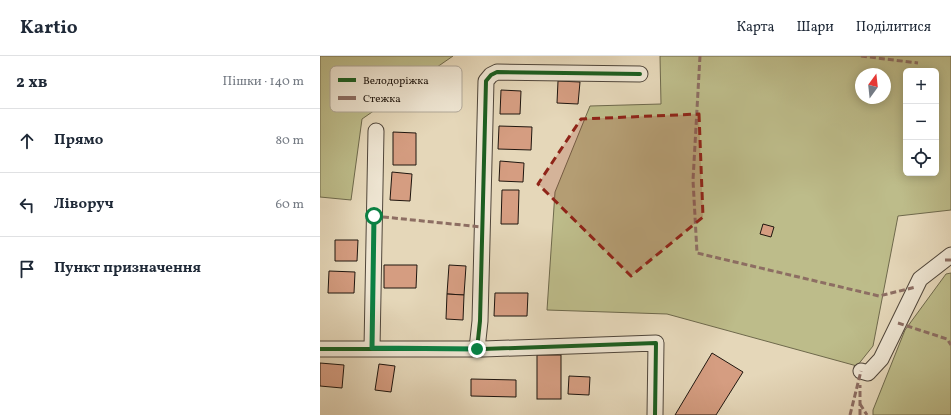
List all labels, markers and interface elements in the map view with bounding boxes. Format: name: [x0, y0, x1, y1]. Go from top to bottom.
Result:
text: Kartio: [20, 15, 78, 41]
text: Карта: [737, 18, 775, 37]
text: Шари: [797, 18, 834, 37]
text: Поділитися: [856, 18, 931, 37]
legend: [330, 66, 462, 112]
north arrow: [855, 68, 891, 104]
map controls: [903, 68, 939, 176]
button: +: [903, 68, 939, 104]
text: 2 хв: [16, 71, 48, 94]
text: Пішки · 140 m: [223, 73, 304, 91]
text: Велодоріжка: [363, 74, 429, 89]
text: Стежка: [363, 92, 401, 107]
button: −: [903, 104, 939, 140]
icon: ahead: [16, 130, 38, 152]
text: Прямо: [54, 130, 103, 151]
text: 80 m: [275, 132, 304, 150]
button: locate: [903, 140, 939, 176]
icon: left: [16, 194, 38, 216]
text: Ліворуч: [54, 194, 114, 215]
text: 60 m: [276, 196, 304, 214]
route start: [365, 207, 383, 225]
icon: arrive: [16, 258, 38, 280]
text: Пункт призначення: [54, 258, 201, 279]
route end: [468, 340, 486, 358]

